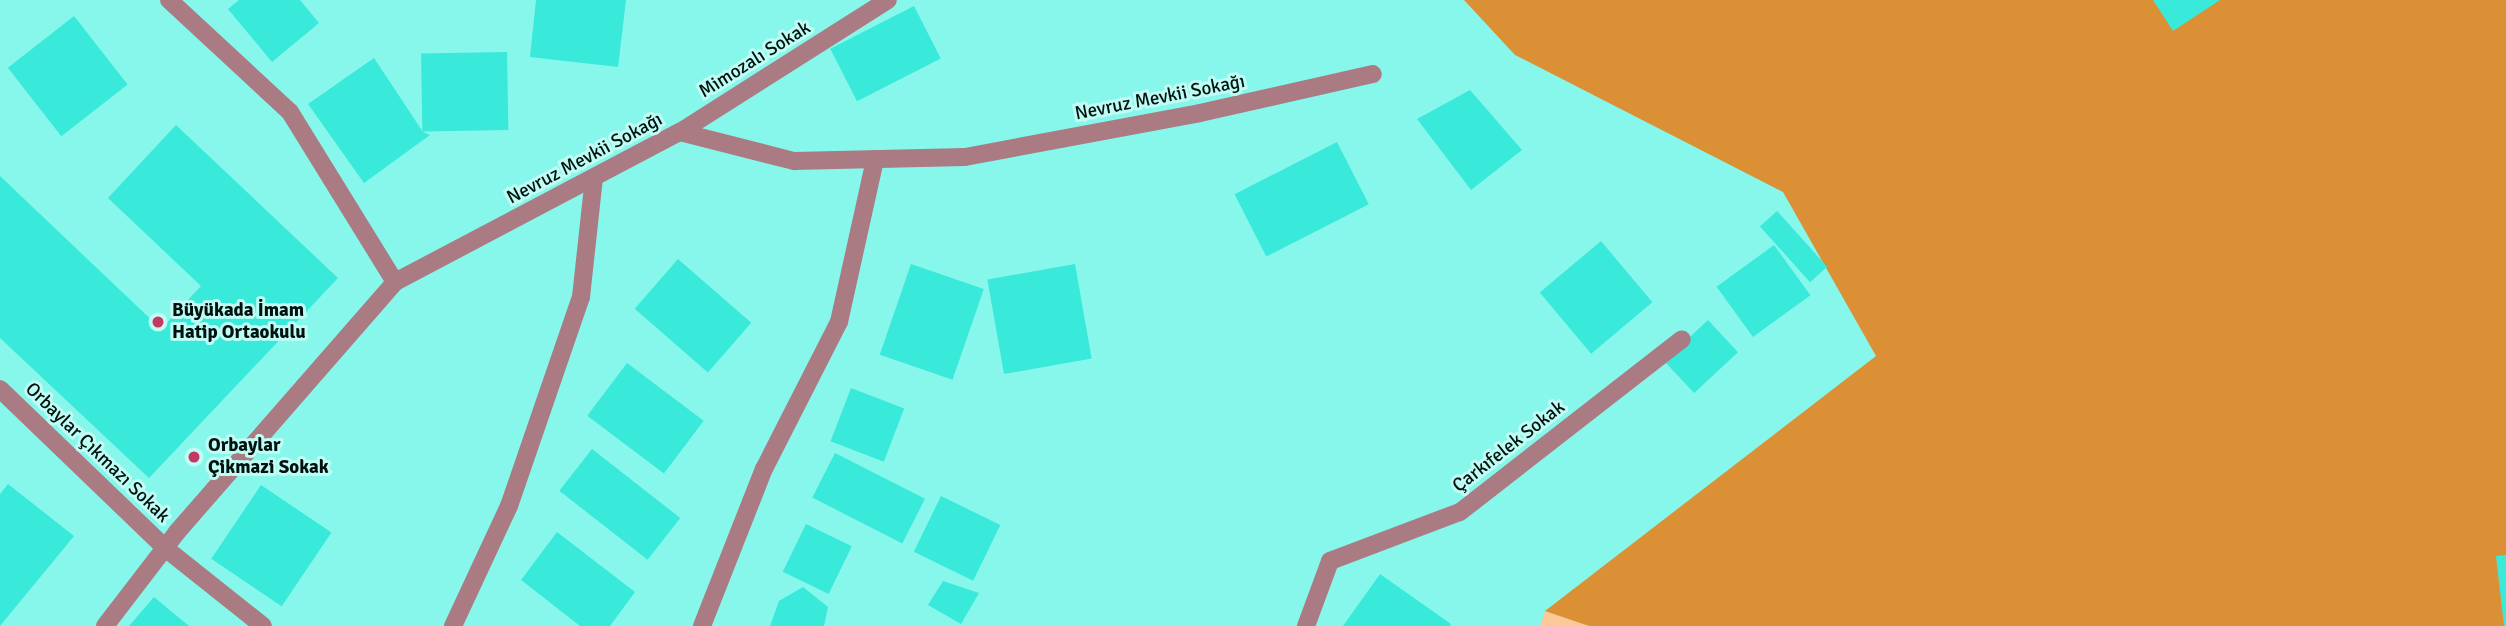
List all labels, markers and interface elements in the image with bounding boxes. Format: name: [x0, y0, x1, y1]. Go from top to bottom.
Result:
street label: Mimozalı Sokak: [695, 17, 815, 103]
street label: Nevruz Mevkii Sokağı: [1073, 70, 1247, 126]
street label: Nevruz Mevkii Sokağı: [503, 108, 667, 210]
place label: Büyükada İmam Hatip Ortaokulu: [172, 300, 306, 344]
marker: Büyükada İmam Hatip Ortaokulu: [150, 314, 166, 330]
street label: Orbaylar Çıkmazı Sokak: [20, 378, 174, 528]
street label: Çarkıfelek Sokak: [1448, 396, 1570, 498]
place label: Orbaylar Çikmazi Sokak: [208, 435, 329, 479]
marker: Orbaylar Çikmazi Sokak: [186, 449, 202, 465]

